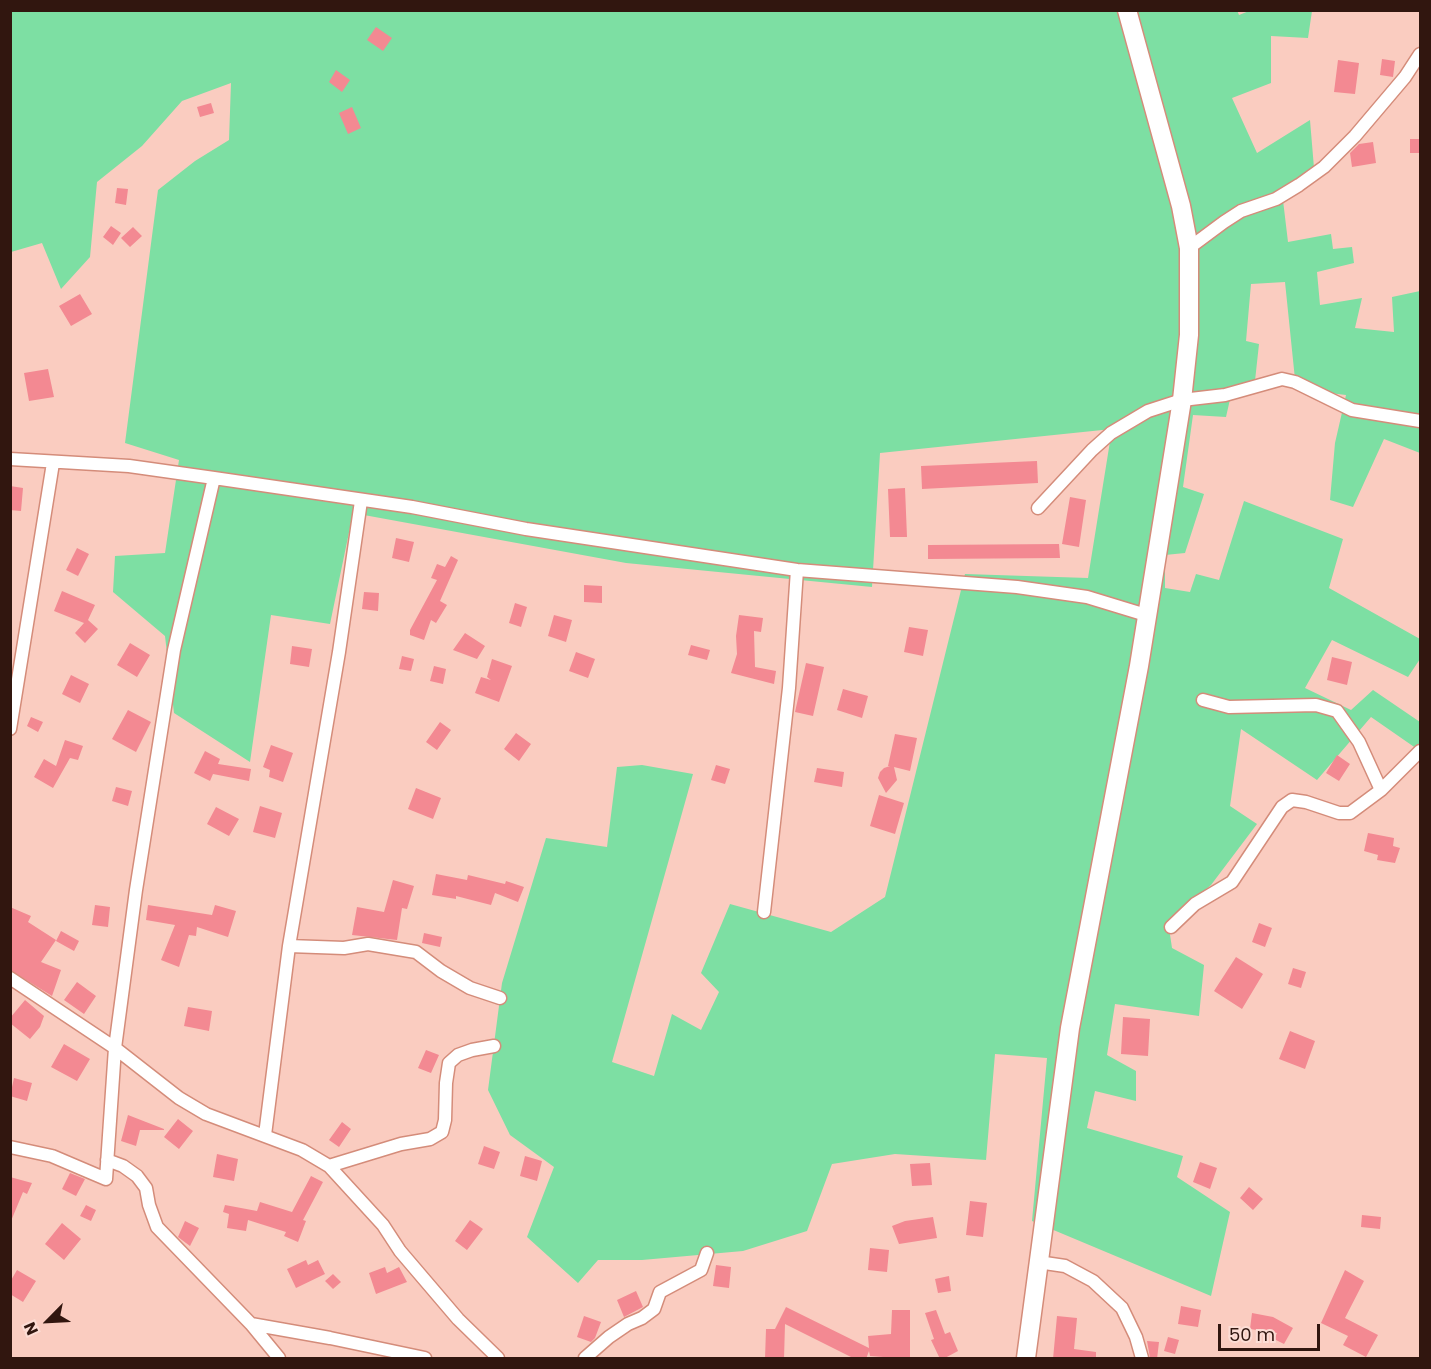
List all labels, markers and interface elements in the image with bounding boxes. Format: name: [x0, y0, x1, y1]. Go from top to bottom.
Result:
north arrow: [18, 1291, 78, 1351]
scale bar: [1221, 1312, 1323, 1350]
text: N: [18, 1318, 44, 1339]
text: 50 m: [1229, 1322, 1275, 1347]

